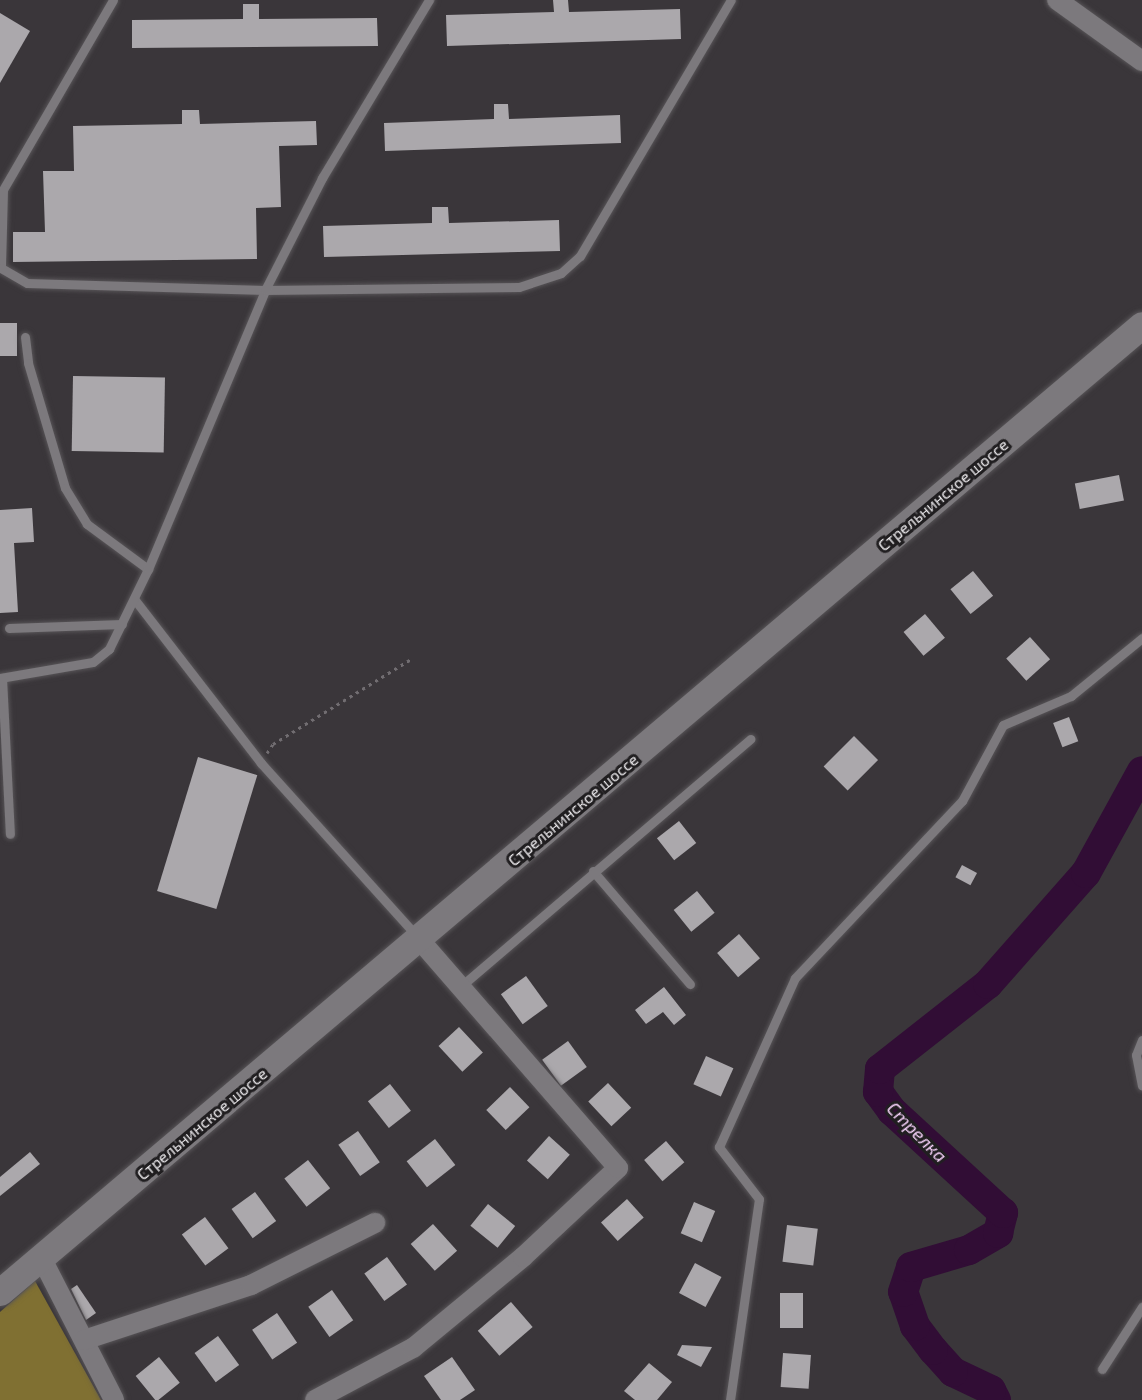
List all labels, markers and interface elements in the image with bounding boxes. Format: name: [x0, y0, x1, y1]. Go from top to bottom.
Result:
street label: Стрельнинское шоссе: [874, 435, 1012, 555]
street label: Стрельнинское шоссе: [504, 750, 642, 870]
street label: Стрельнинское шоссе: [133, 1064, 271, 1184]
water label: Стрелка: [882, 1097, 952, 1167]

